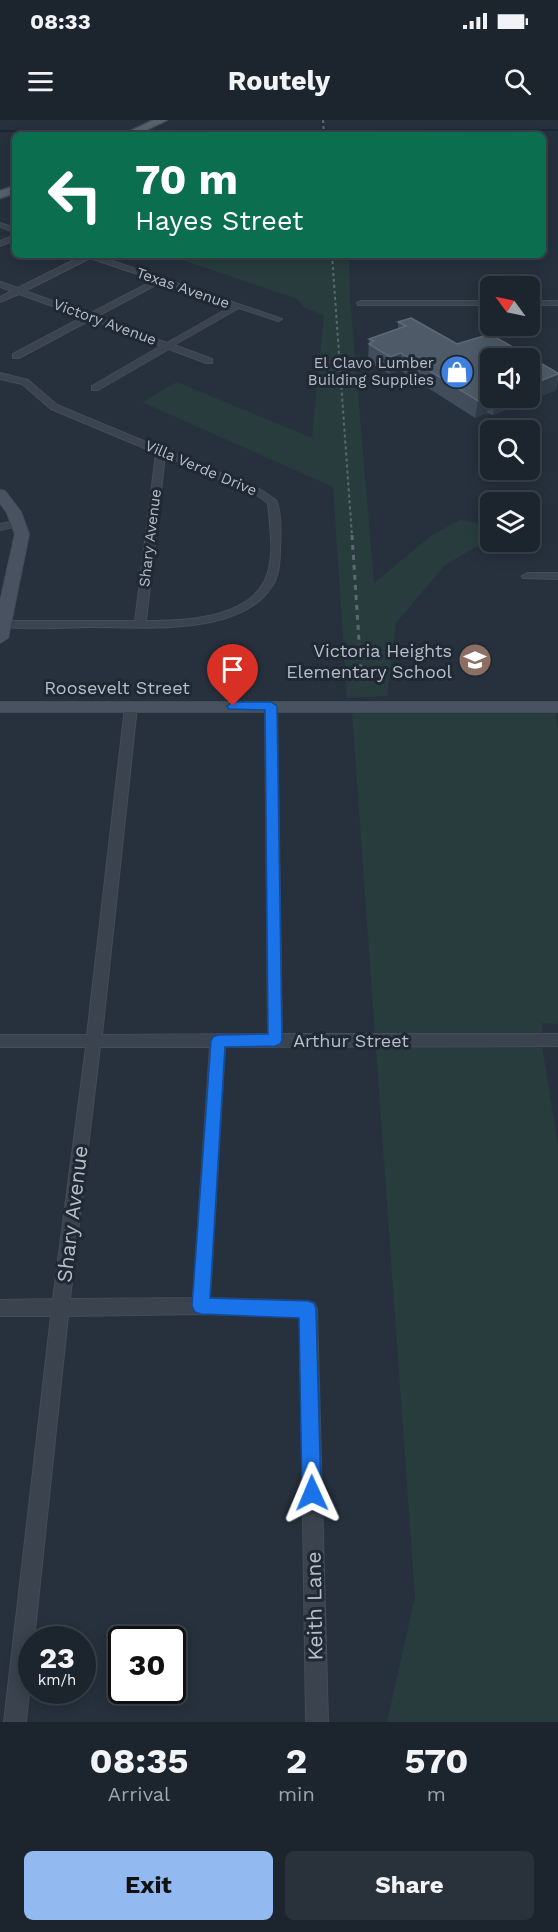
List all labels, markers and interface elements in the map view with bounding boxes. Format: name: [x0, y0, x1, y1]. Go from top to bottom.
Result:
text: 08:33: [30, 9, 91, 34]
icon: menu: [24, 65, 57, 98]
text: Routely: [228, 65, 330, 97]
icon: search: [501, 65, 534, 98]
text: 70 m: [135, 155, 238, 204]
icon: left: [36, 156, 114, 234]
text: Hayes Street: [135, 205, 303, 237]
street label: Texas Avenue: [134, 264, 232, 312]
north arrow: [480, 276, 540, 336]
map controls: [480, 276, 540, 552]
street label: Victory Avenue: [51, 295, 159, 349]
button: sound: [480, 348, 540, 408]
place label: El Clavo Lumber Building Supplies: [308, 354, 434, 389]
shop icon: El Clavo Lumber Building Supplies: [439, 354, 475, 390]
button: search: [480, 420, 540, 480]
street label: Villa Verde Drive: [142, 436, 260, 500]
street label: Shary Avenue: [135, 488, 165, 588]
button: layers: [480, 492, 540, 552]
place label: Victoria Heights Elementary School: [286, 640, 452, 682]
school or university icon: Victoria Heights Elementary School: [457, 642, 493, 678]
pin: [207, 644, 258, 706]
icon: arrive: [216, 653, 249, 686]
street label: Roosevelt Street: [44, 677, 190, 698]
street label: Arthur Street: [293, 1030, 409, 1051]
street label: Shary Avenue: [51, 1144, 93, 1284]
position arrow: [280, 1461, 344, 1525]
street label: Keith Lane: [301, 1551, 327, 1661]
speed limit sign: 30: [108, 1626, 186, 1704]
text: 23: [39, 1640, 75, 1675]
text: km/h: [38, 1671, 76, 1689]
text: 08:35: [90, 1740, 189, 1782]
text: 2: [286, 1740, 307, 1782]
text: 570: [404, 1740, 468, 1782]
text: Arrival: [108, 1782, 170, 1806]
text: min: [278, 1782, 315, 1806]
text: m: [427, 1782, 446, 1806]
button: Exit: [24, 1851, 273, 1920]
button: Share: [285, 1851, 534, 1920]

